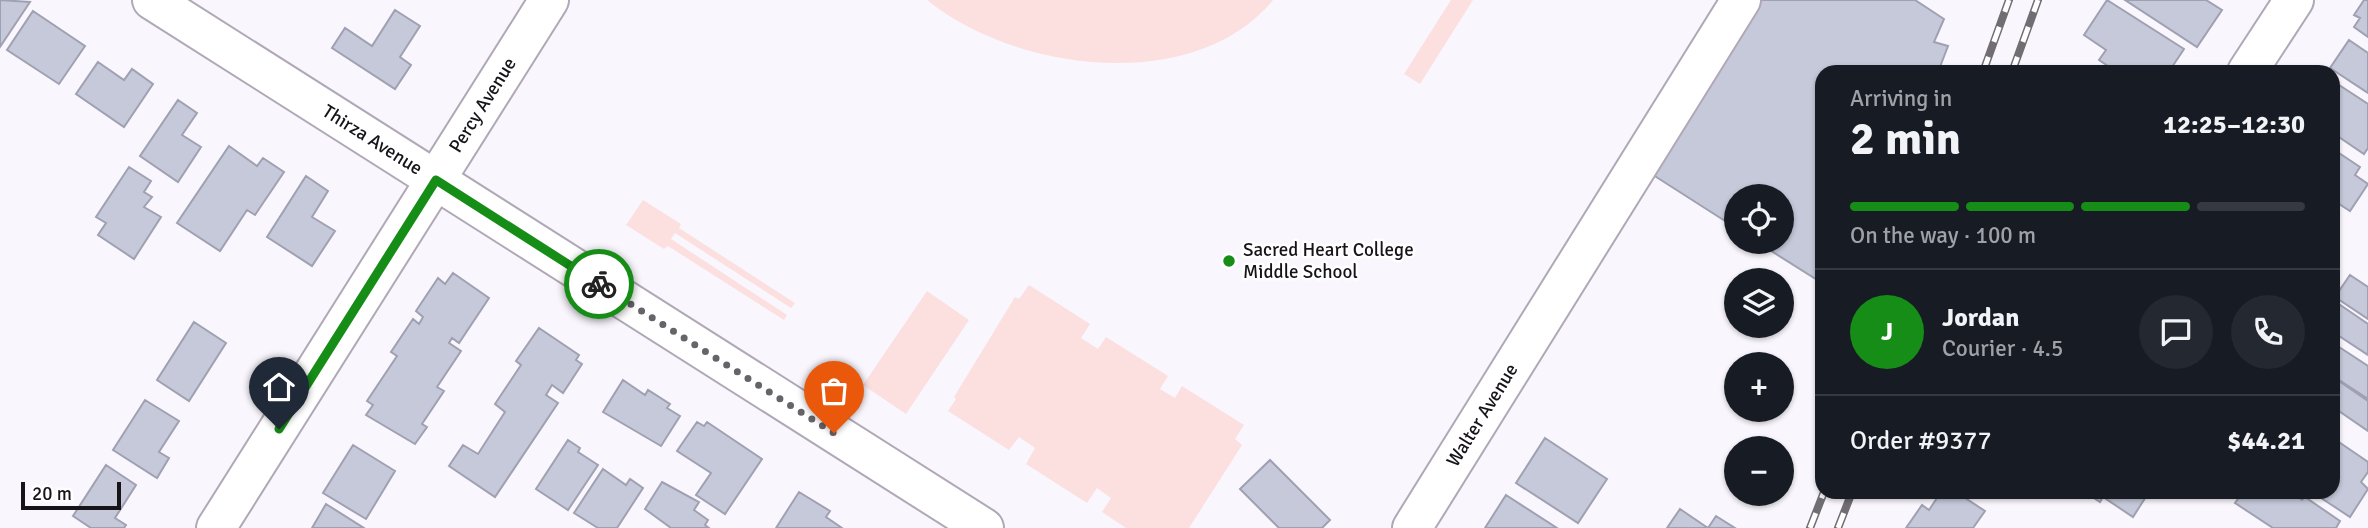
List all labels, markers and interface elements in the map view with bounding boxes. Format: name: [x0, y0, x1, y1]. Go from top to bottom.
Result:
street label: Percy Avenue: [444, 53, 522, 157]
text: Arriving in: [1850, 84, 1952, 113]
street label: Thirza Avenue: [318, 99, 427, 180]
text: 12:25–12:30: [2163, 109, 2305, 141]
text: 2 min: [1850, 111, 1961, 167]
map controls: [1724, 184, 1794, 506]
button: locate: [1724, 184, 1794, 254]
text: On the way · 100 m: [1850, 221, 2036, 250]
place label: Sacred Heart College Middle School: [1243, 238, 1414, 284]
courier: [564, 249, 634, 319]
marker: Sacred Heart College Middle School: [1221, 253, 1237, 269]
icon: bike: [580, 265, 618, 303]
button: layers: [1724, 268, 1794, 338]
button: chat: [2139, 295, 2213, 369]
button: phone: [2231, 295, 2305, 369]
text: Jordan: [1942, 302, 2019, 334]
text: J: [1881, 316, 1893, 348]
text: Courier · 4.5: [1942, 334, 2063, 363]
button: +: [1724, 352, 1794, 422]
pin: [249, 357, 309, 429]
street label: Walter Avenue: [1441, 359, 1523, 471]
pin: [804, 361, 864, 433]
icon: home: [260, 368, 298, 406]
icon: bag: [815, 372, 853, 410]
text: Order #9377: [1850, 425, 1991, 457]
text: $44.21: [2227, 425, 2305, 457]
button: −: [1724, 436, 1794, 506]
scale bar: [21, 479, 121, 511]
text: 20 m: [32, 482, 72, 506]

